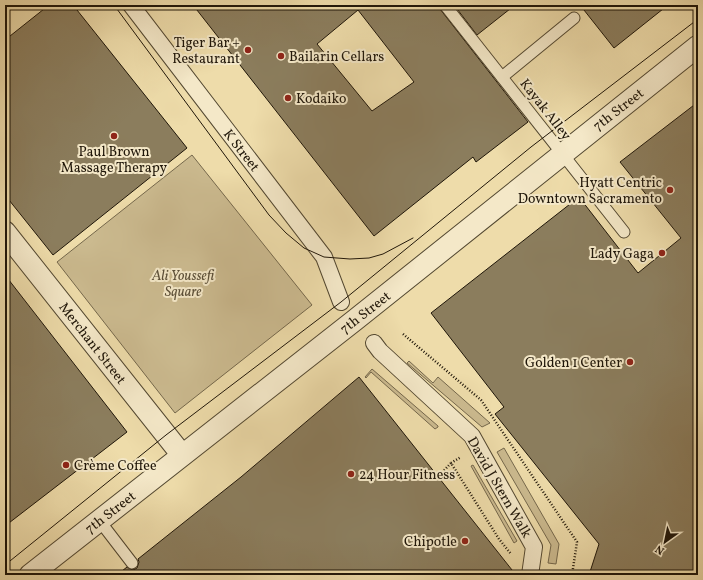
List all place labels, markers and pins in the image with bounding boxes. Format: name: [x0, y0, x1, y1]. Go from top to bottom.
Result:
place label: Tiger Bar + Restaurant: [172, 34, 240, 69]
marker: Tiger Bar + Restaurant: [243, 45, 253, 55]
place label: Bailarin Cellars: [289, 48, 384, 67]
marker: Bailarin Cellars: [276, 51, 286, 61]
place label: Kodaiko: [296, 90, 346, 109]
marker: Kodaiko: [283, 93, 293, 103]
marker: Paul Brown Massage Therapy: [109, 131, 119, 141]
place label: Paul Brown Massage Therapy: [61, 143, 168, 178]
place label: Hyatt Centric Downtown Sacramento: [518, 174, 662, 209]
marker: Hyatt Centric Downtown Sacramento: [665, 185, 675, 195]
place label: Lady Gaga: [590, 245, 654, 264]
marker: Lady Gaga: [657, 248, 667, 258]
place label: Golden 1 Center: [525, 354, 622, 373]
marker: Golden 1 Center: [625, 357, 635, 367]
place label: Crème Coffee: [74, 457, 157, 476]
marker: Crème Coffee: [61, 460, 71, 470]
place label: 24 Hour Fitness: [359, 466, 455, 485]
marker: 24 Hour Fitness: [346, 469, 356, 479]
place label: Chipotle: [404, 533, 457, 552]
marker: Chipotle: [460, 536, 470, 546]

